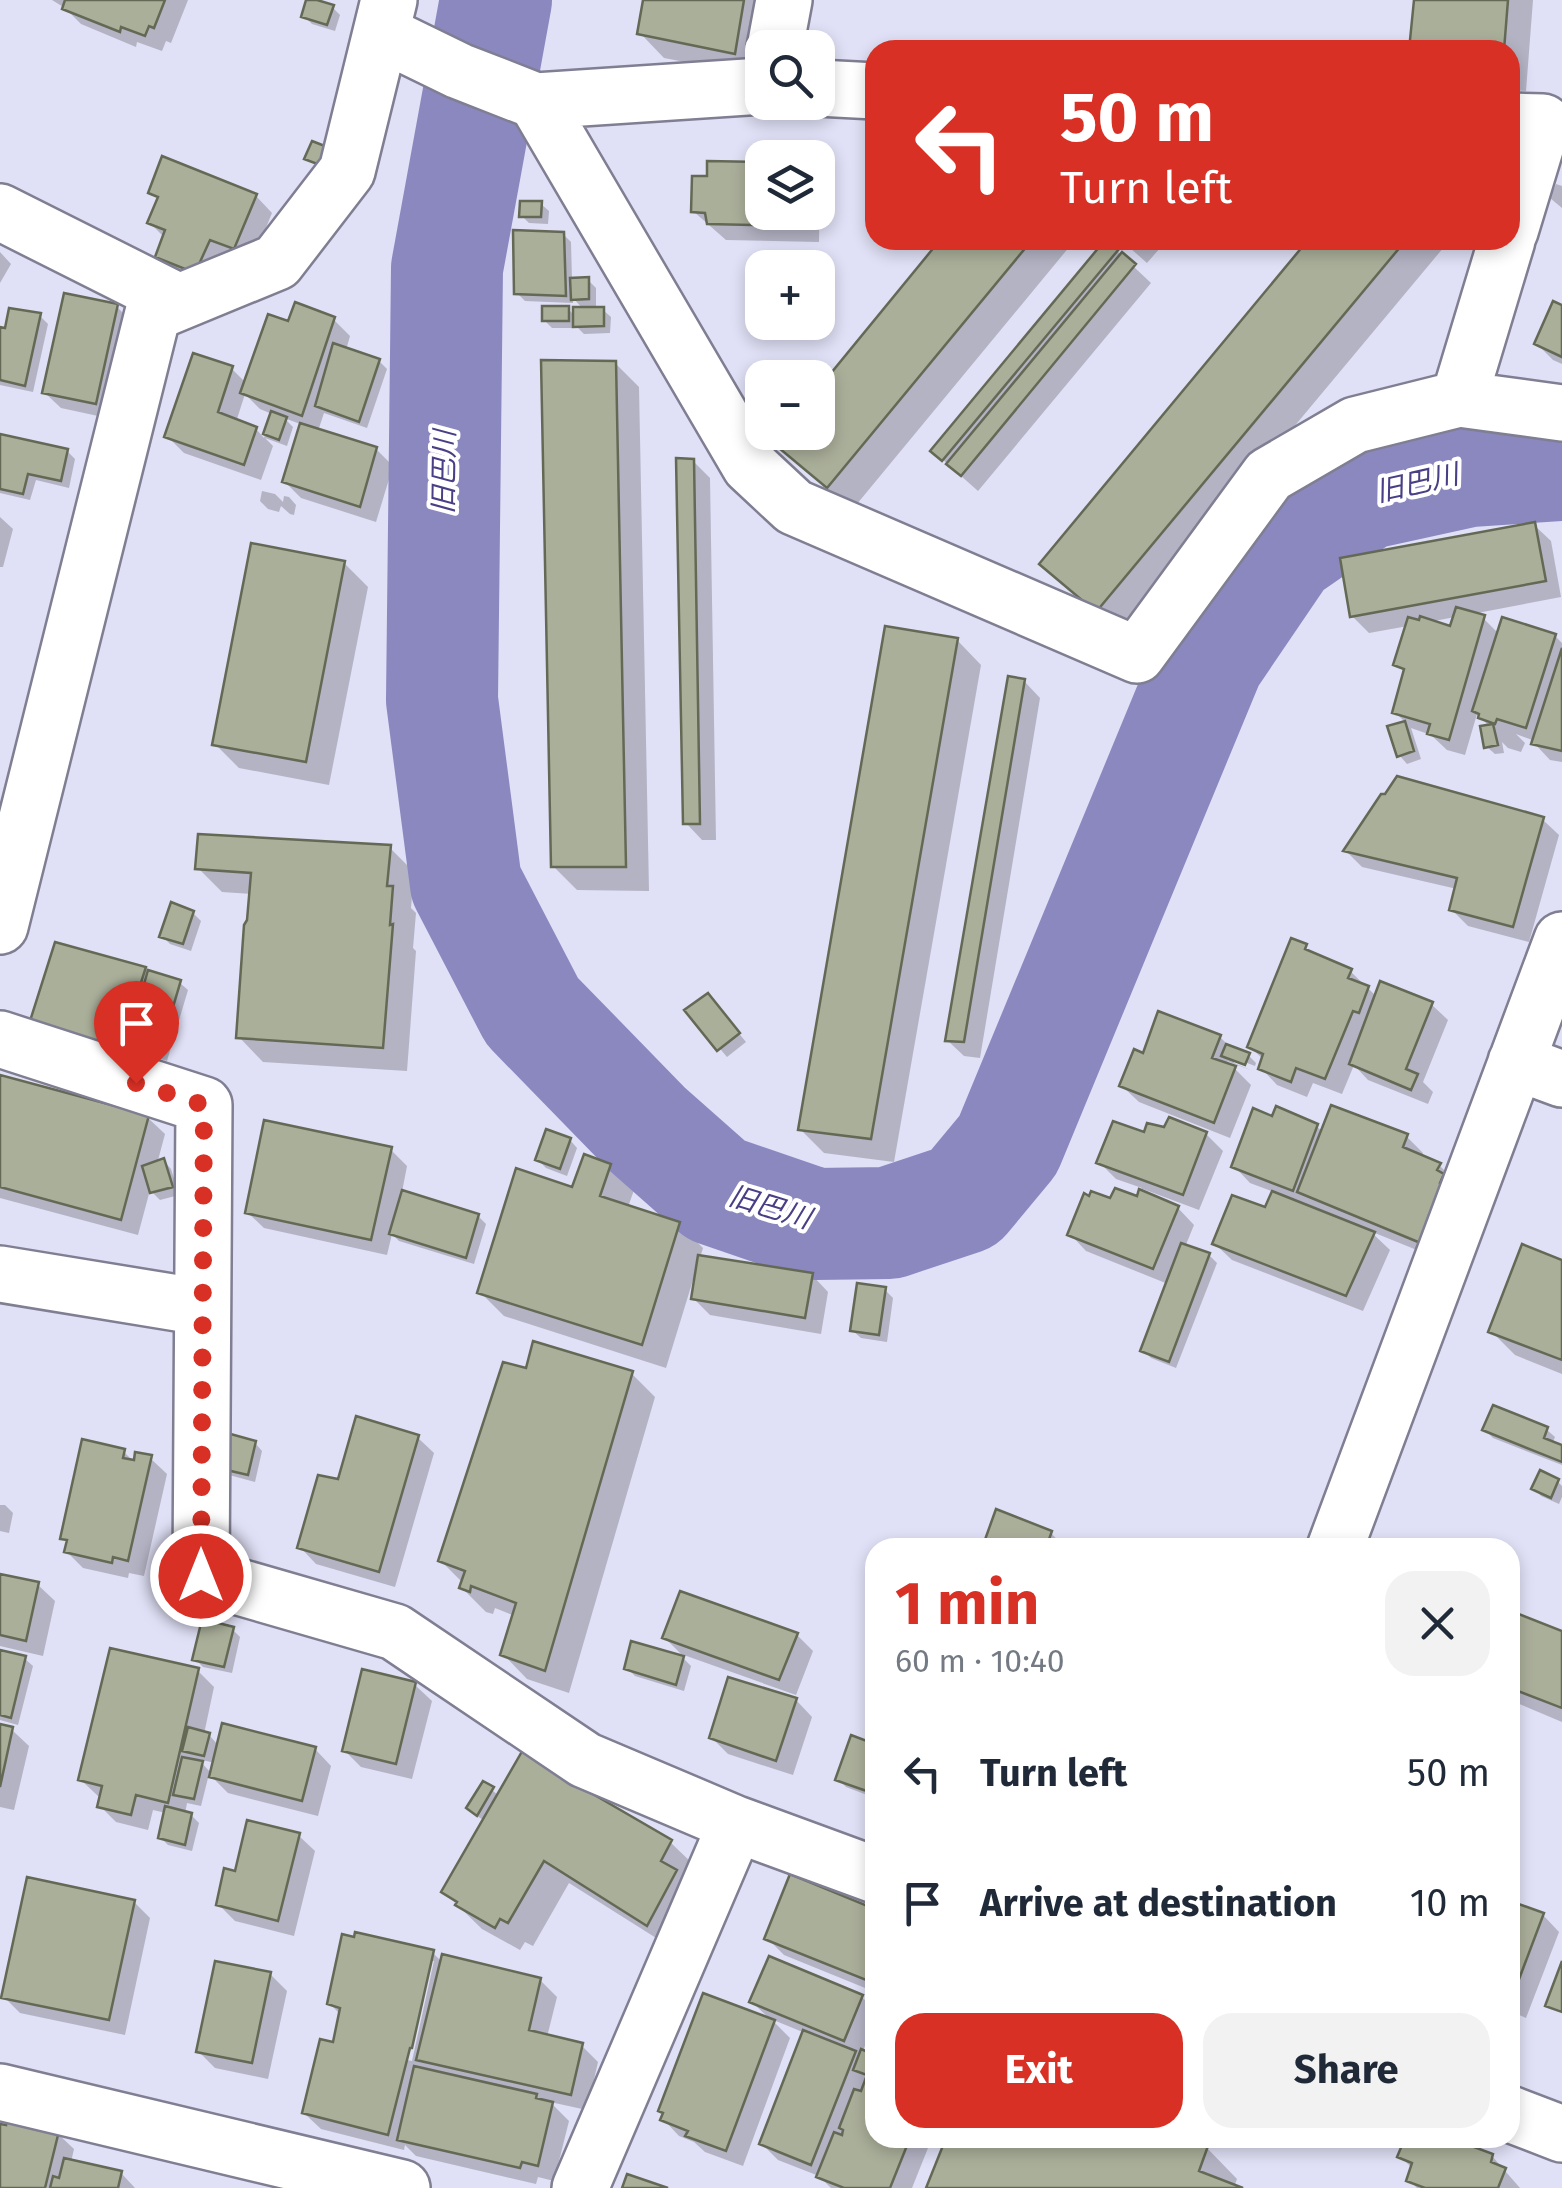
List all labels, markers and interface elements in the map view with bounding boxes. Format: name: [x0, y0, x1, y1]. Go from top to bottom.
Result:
map controls: [745, 30, 835, 450]
button: search: [745, 30, 835, 120]
text: 50 m: [1060, 76, 1214, 160]
icon: left: [895, 80, 1025, 210]
button: layers: [745, 140, 835, 230]
text: Turn left: [1060, 161, 1232, 215]
button: +: [745, 250, 835, 340]
button: −: [745, 360, 835, 450]
water label: 旧巴川: [427, 427, 461, 514]
water label: 旧巴川: [1372, 457, 1465, 509]
pin: [94, 981, 179, 1084]
icon: arrive: [109, 996, 164, 1051]
water label: 旧巴川: [725, 1179, 818, 1236]
position arrow: [149, 1524, 253, 1628]
text: 1 min: [895, 1568, 1039, 1640]
button: close: [1385, 1571, 1490, 1676]
text: 60 m · 10:40: [895, 1642, 1065, 1680]
icon: left: [895, 1746, 950, 1801]
text: Turn left: [980, 1750, 1127, 1796]
text: 50 m: [1407, 1750, 1490, 1796]
icon: arrive: [895, 1876, 950, 1931]
text: Arrive at destination: [980, 1880, 1337, 1926]
text: 10 m: [1410, 1880, 1490, 1926]
button: Exit: [895, 2013, 1183, 2128]
button: Share: [1203, 2013, 1490, 2128]

